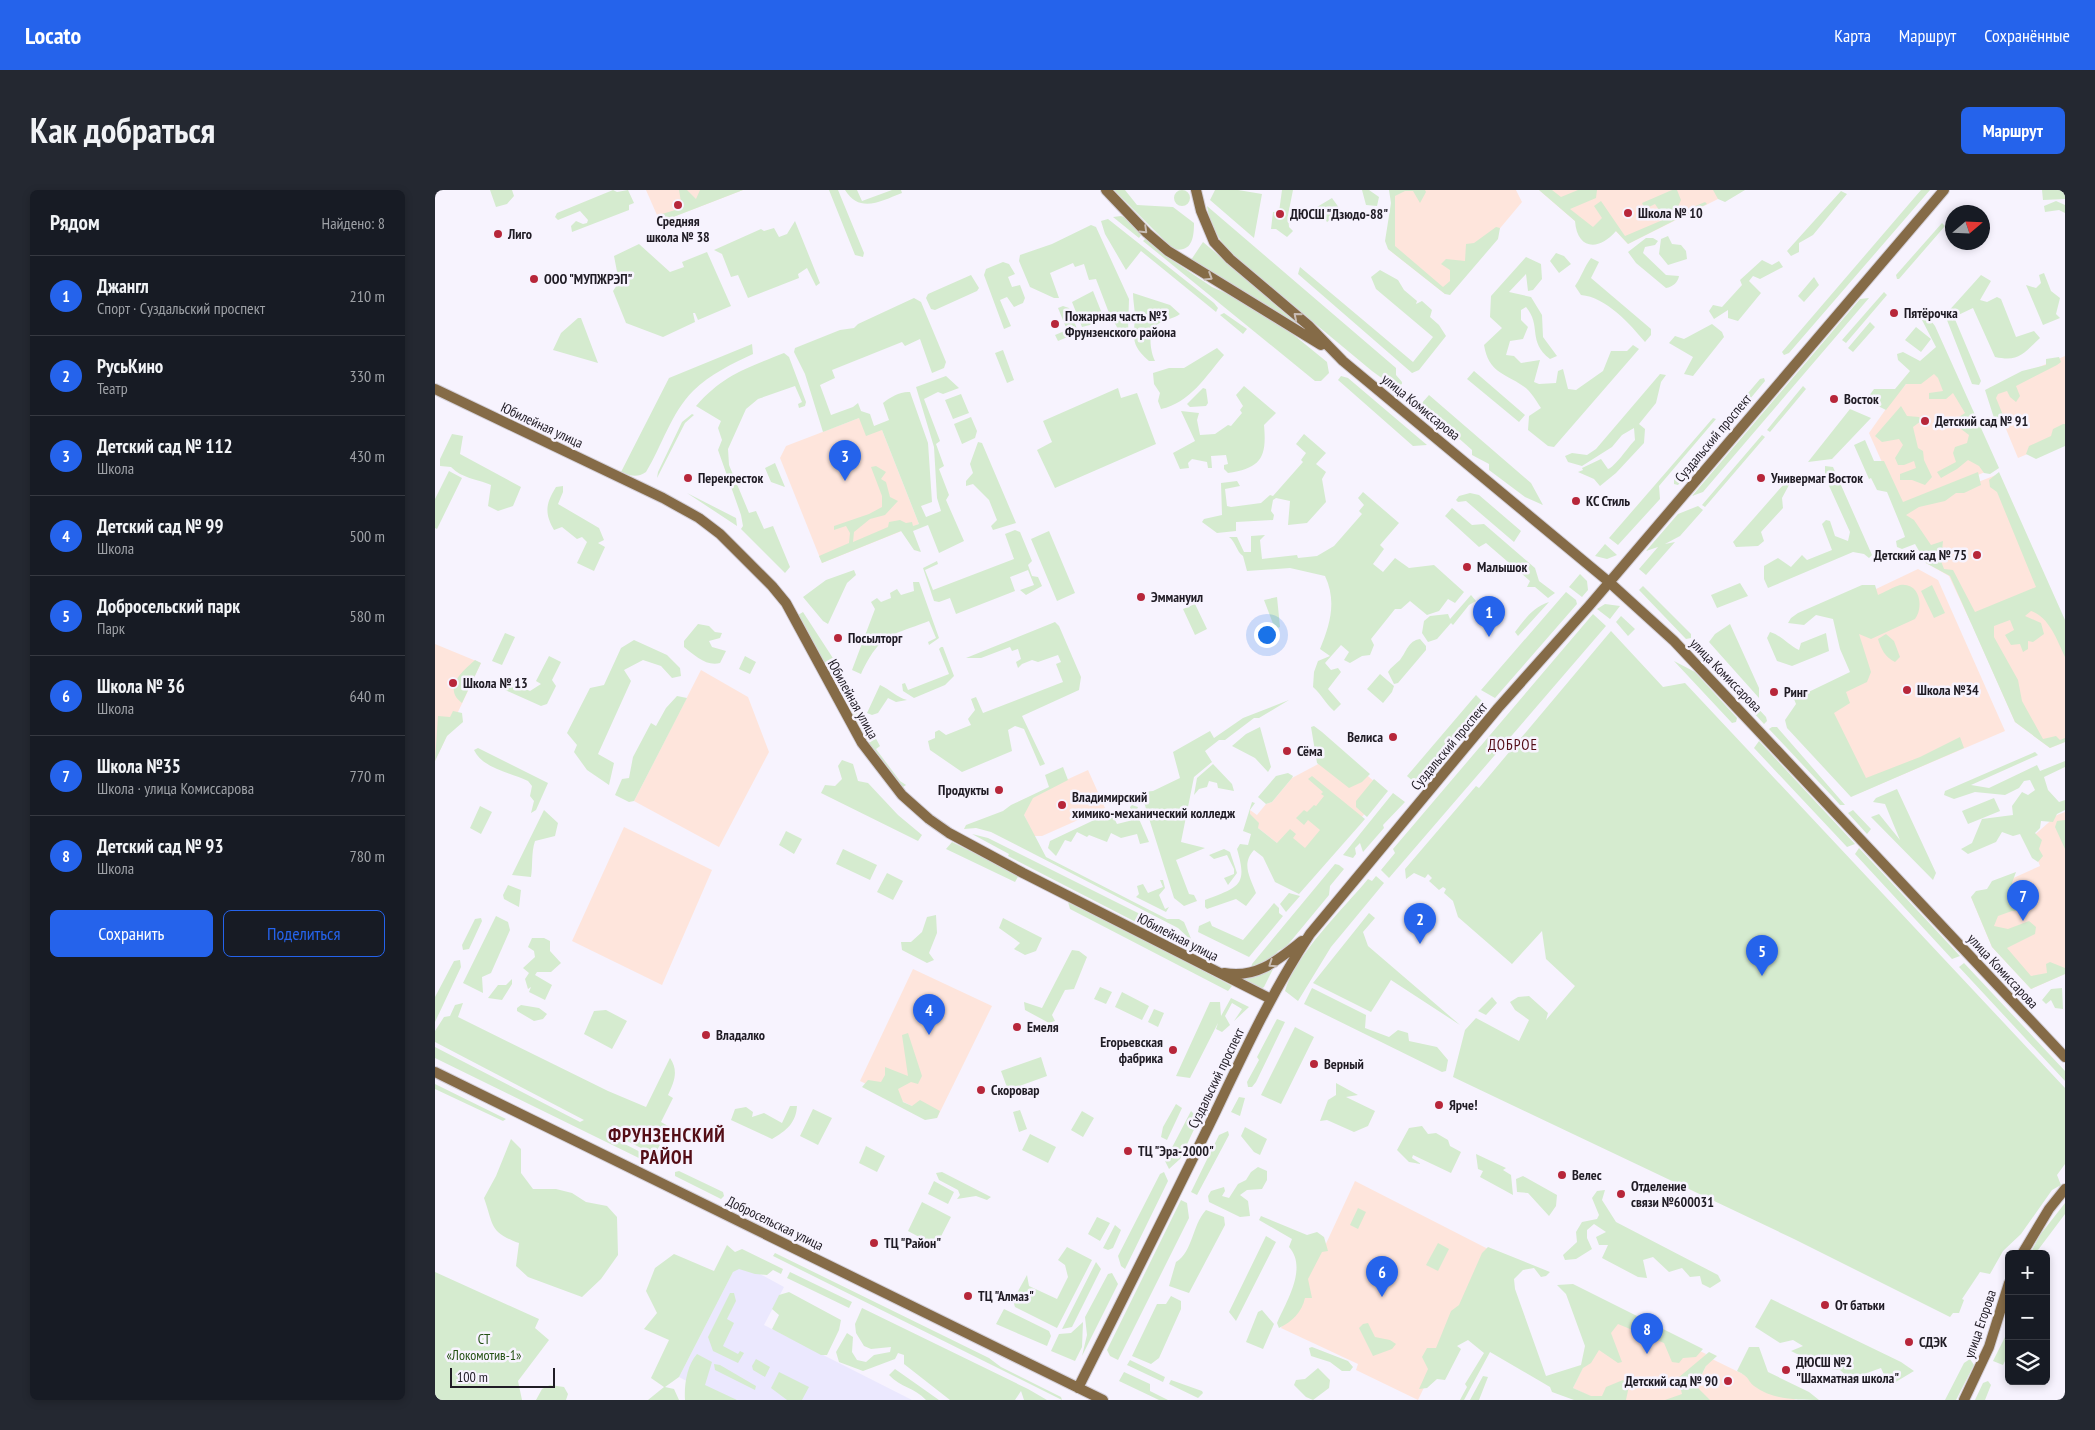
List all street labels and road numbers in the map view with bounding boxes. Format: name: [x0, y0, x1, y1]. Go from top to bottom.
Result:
street label: улица Комиссарова: [1378, 370, 1464, 444]
street label: Суздальский проспект: [1671, 390, 1755, 486]
street label: Юбилейная улица: [498, 398, 586, 452]
street label: улица Комиссарова: [1686, 634, 1766, 716]
street label: Юбилейная улица: [824, 656, 882, 742]
street label: Суздальский проспект: [1407, 698, 1491, 794]
street label: Юбилейная улица: [1134, 909, 1222, 965]
street label: улица Комиссарова: [1964, 930, 2042, 1012]
street label: Суздальский проспект: [1184, 1024, 1248, 1131]
street label: Добросельская улица: [724, 1192, 826, 1254]
street label: улица Егорова: [1960, 1287, 2000, 1361]

